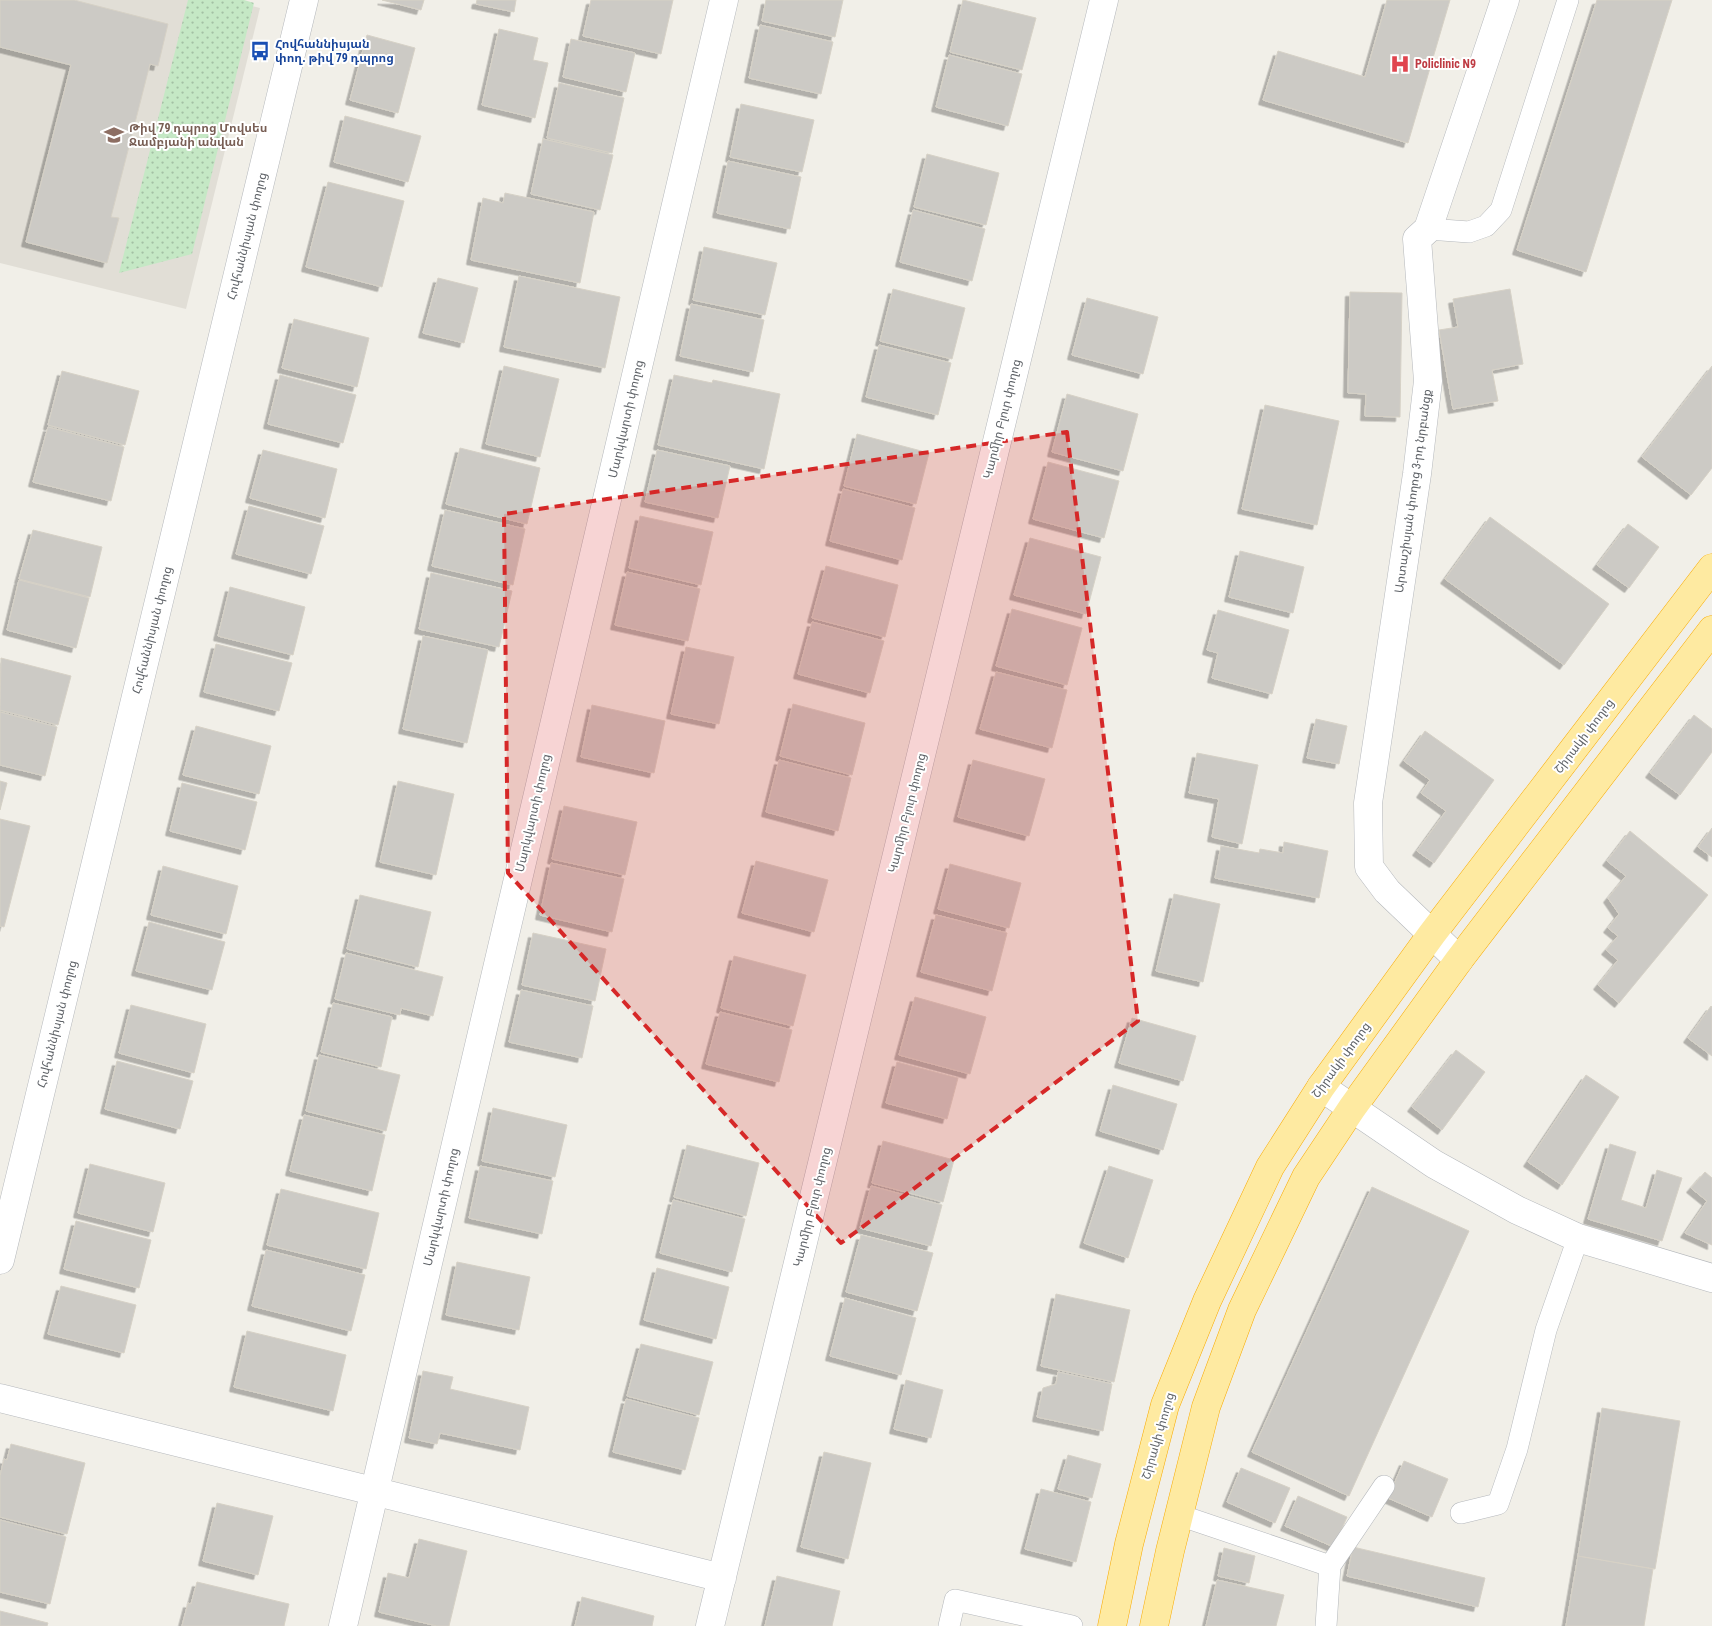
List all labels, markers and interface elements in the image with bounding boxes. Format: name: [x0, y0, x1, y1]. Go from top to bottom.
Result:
place label: Հովհաննիսյան փող. թիվ 79 դպրոց: [275, 37, 394, 65]
bus stop icon: Հովհաննիսյան փող. թիվ 79 դպրոց: [249, 40, 271, 62]
hospital icon: Policlinic N9: [1389, 53, 1411, 75]
place label: Policlinic N9: [1415, 57, 1476, 71]
place label: Թիվ 79 դպրոց Մովսես Ջամբյանի անվան: [129, 121, 267, 149]
school or university icon: Թիվ 79 դպրոց Մովսես Ջամբյանի անվան: [103, 124, 125, 146]
street label: Հովհաննիսյան փողոց: [224, 171, 270, 301]
street label: Կարմիր Բլուր փողոց: [980, 358, 1024, 480]
street label: Մարկվարտի փողոց: [606, 359, 646, 479]
street label: Արտաշիսյան փողոց 3-րդ նրբանցք: [1392, 388, 1434, 594]
street label: Հովհաննիսյան փողոց: [129, 565, 175, 695]
street label: Շիրակի փողոց: [1551, 696, 1617, 776]
street label: Կարմիր Բլուր փողոց: [885, 752, 929, 874]
street label: Մարկվարտի փողոց: [513, 753, 553, 873]
street label: Հովհաննիսյան փողոց: [34, 959, 80, 1089]
street label: Շիրակի փողոց: [1309, 1020, 1373, 1100]
street label: Կարմիր Բլուր փողոց: [790, 1146, 834, 1268]
street label: Մարկվարտի փողոց: [421, 1147, 461, 1267]
street label: Շիրակի փողոց: [1139, 1391, 1177, 1481]

